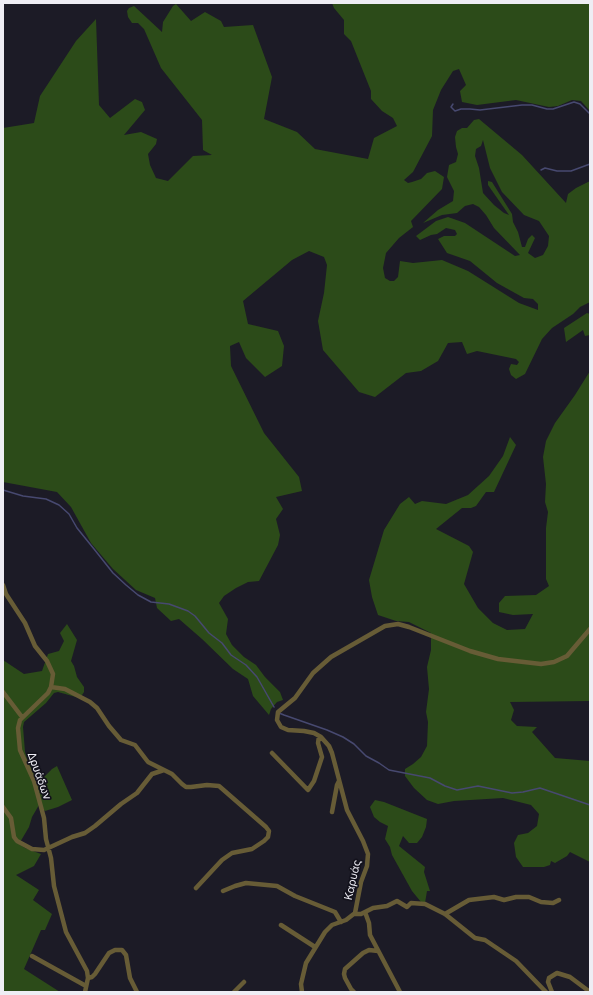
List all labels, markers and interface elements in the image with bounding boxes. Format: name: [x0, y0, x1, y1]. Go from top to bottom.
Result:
street label: Δρυάδων: [24, 750, 54, 802]
street label: Καρυάς: [342, 859, 364, 901]

